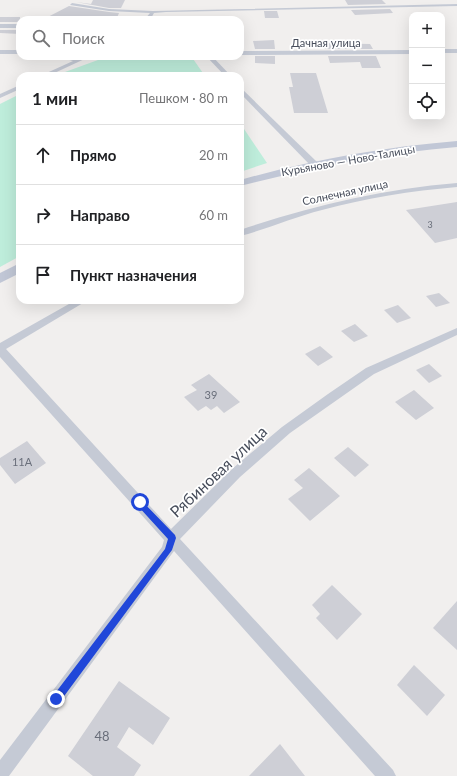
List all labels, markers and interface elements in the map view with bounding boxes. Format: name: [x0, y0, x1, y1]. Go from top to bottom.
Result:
map controls: [409, 12, 445, 120]
button: +: [409, 12, 445, 48]
search box: [16, 16, 244, 60]
icon: search: [30, 27, 52, 49]
text: Поиск: [62, 29, 105, 47]
street label: Дачная улица: [291, 36, 361, 49]
button: −: [409, 48, 445, 84]
button: locate: [409, 84, 445, 120]
text: 1 мин: [32, 88, 78, 109]
text: Пешком · 80 m: [139, 90, 228, 106]
street label: Курьяново — Ново-Талицы: [280, 142, 416, 178]
icon: ahead: [32, 144, 54, 166]
text: Прямо: [70, 146, 116, 164]
text: 20 m: [199, 147, 228, 163]
street label: Солнечная улица: [301, 177, 389, 207]
icon: right: [32, 204, 54, 226]
text: Направо: [70, 206, 130, 224]
text: 60 m: [199, 207, 228, 223]
house number: 3: [427, 219, 433, 230]
icon: arrive: [32, 264, 54, 286]
text: Пункт назначения: [70, 266, 197, 284]
house number: 39: [205, 388, 217, 401]
street label: Рябиновая улица: [166, 421, 270, 521]
house number: 11А: [12, 455, 33, 468]
route start: [131, 493, 149, 511]
route end: [47, 690, 65, 708]
house number: 48: [94, 728, 110, 744]

